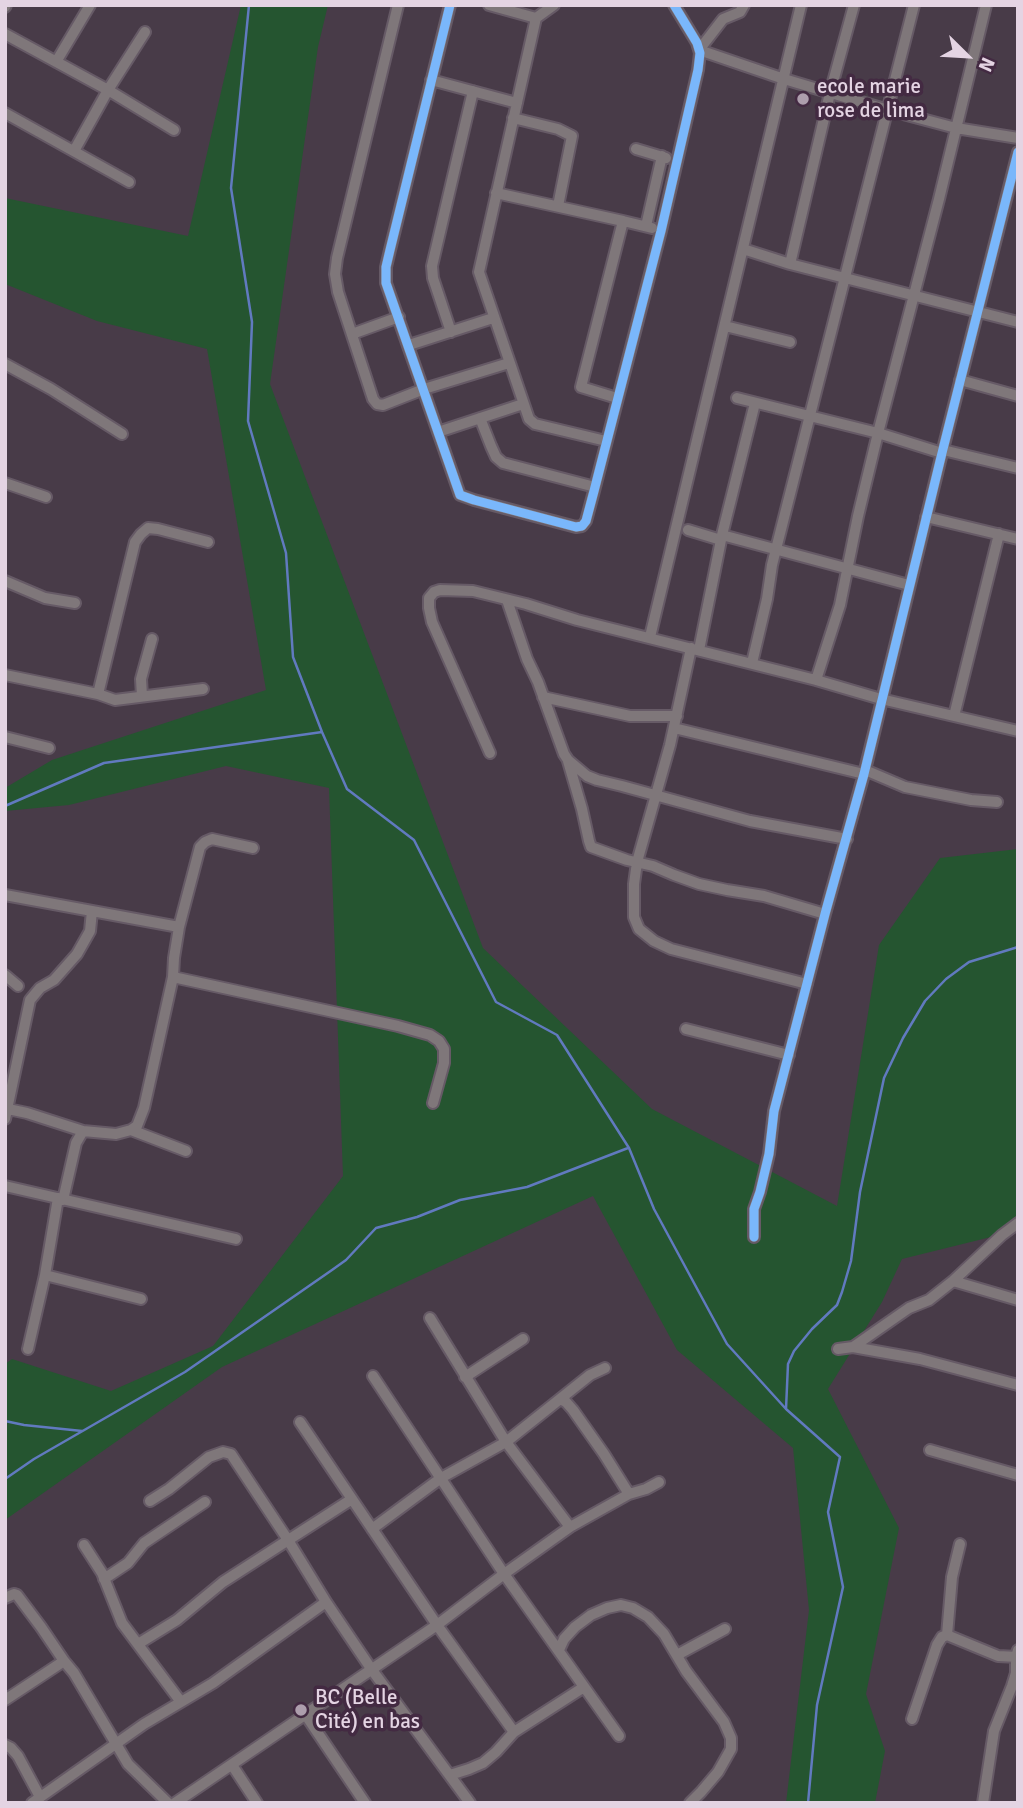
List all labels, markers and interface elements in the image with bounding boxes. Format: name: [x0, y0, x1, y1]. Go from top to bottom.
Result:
north arrow: [932, 21, 1002, 91]
text: N: [973, 54, 1000, 75]
place label: ecole marie rose de lima: [817, 74, 925, 124]
marker: ecole marie rose de lima: [795, 91, 811, 107]
place label: BC (Belle Cité) en bas: [315, 1685, 420, 1735]
marker: BC (Belle Cité) en bas: [293, 1702, 309, 1718]

